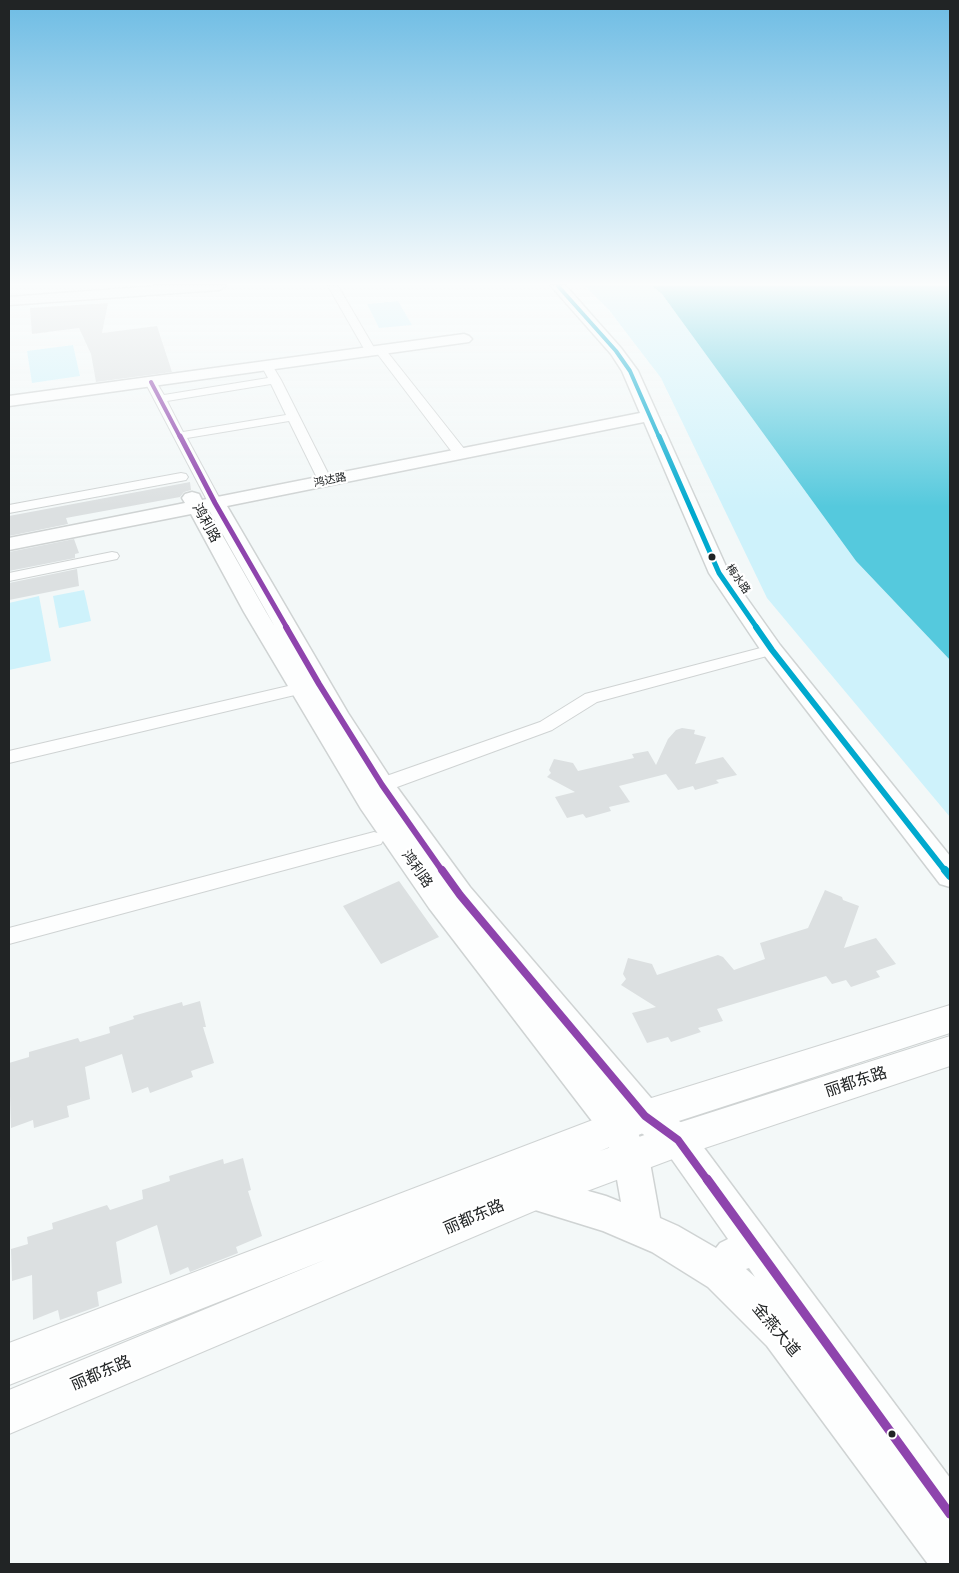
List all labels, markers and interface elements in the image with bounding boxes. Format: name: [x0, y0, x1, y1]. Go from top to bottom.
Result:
street label: 鸿达路: [313, 470, 347, 490]
street label: 鸿利路: [188, 501, 224, 545]
unlabelled marker: [707, 552, 717, 562]
street label: 梅水路: [723, 562, 753, 596]
street label: 鸿利路: [398, 847, 436, 891]
street label: 丽都东路: [823, 1063, 889, 1101]
street label: 丽都东路: [441, 1196, 507, 1238]
street label: 金燕大道: [748, 1299, 804, 1361]
street label: 丽都东路: [68, 1352, 134, 1394]
unlabelled marker: [887, 1429, 897, 1439]

